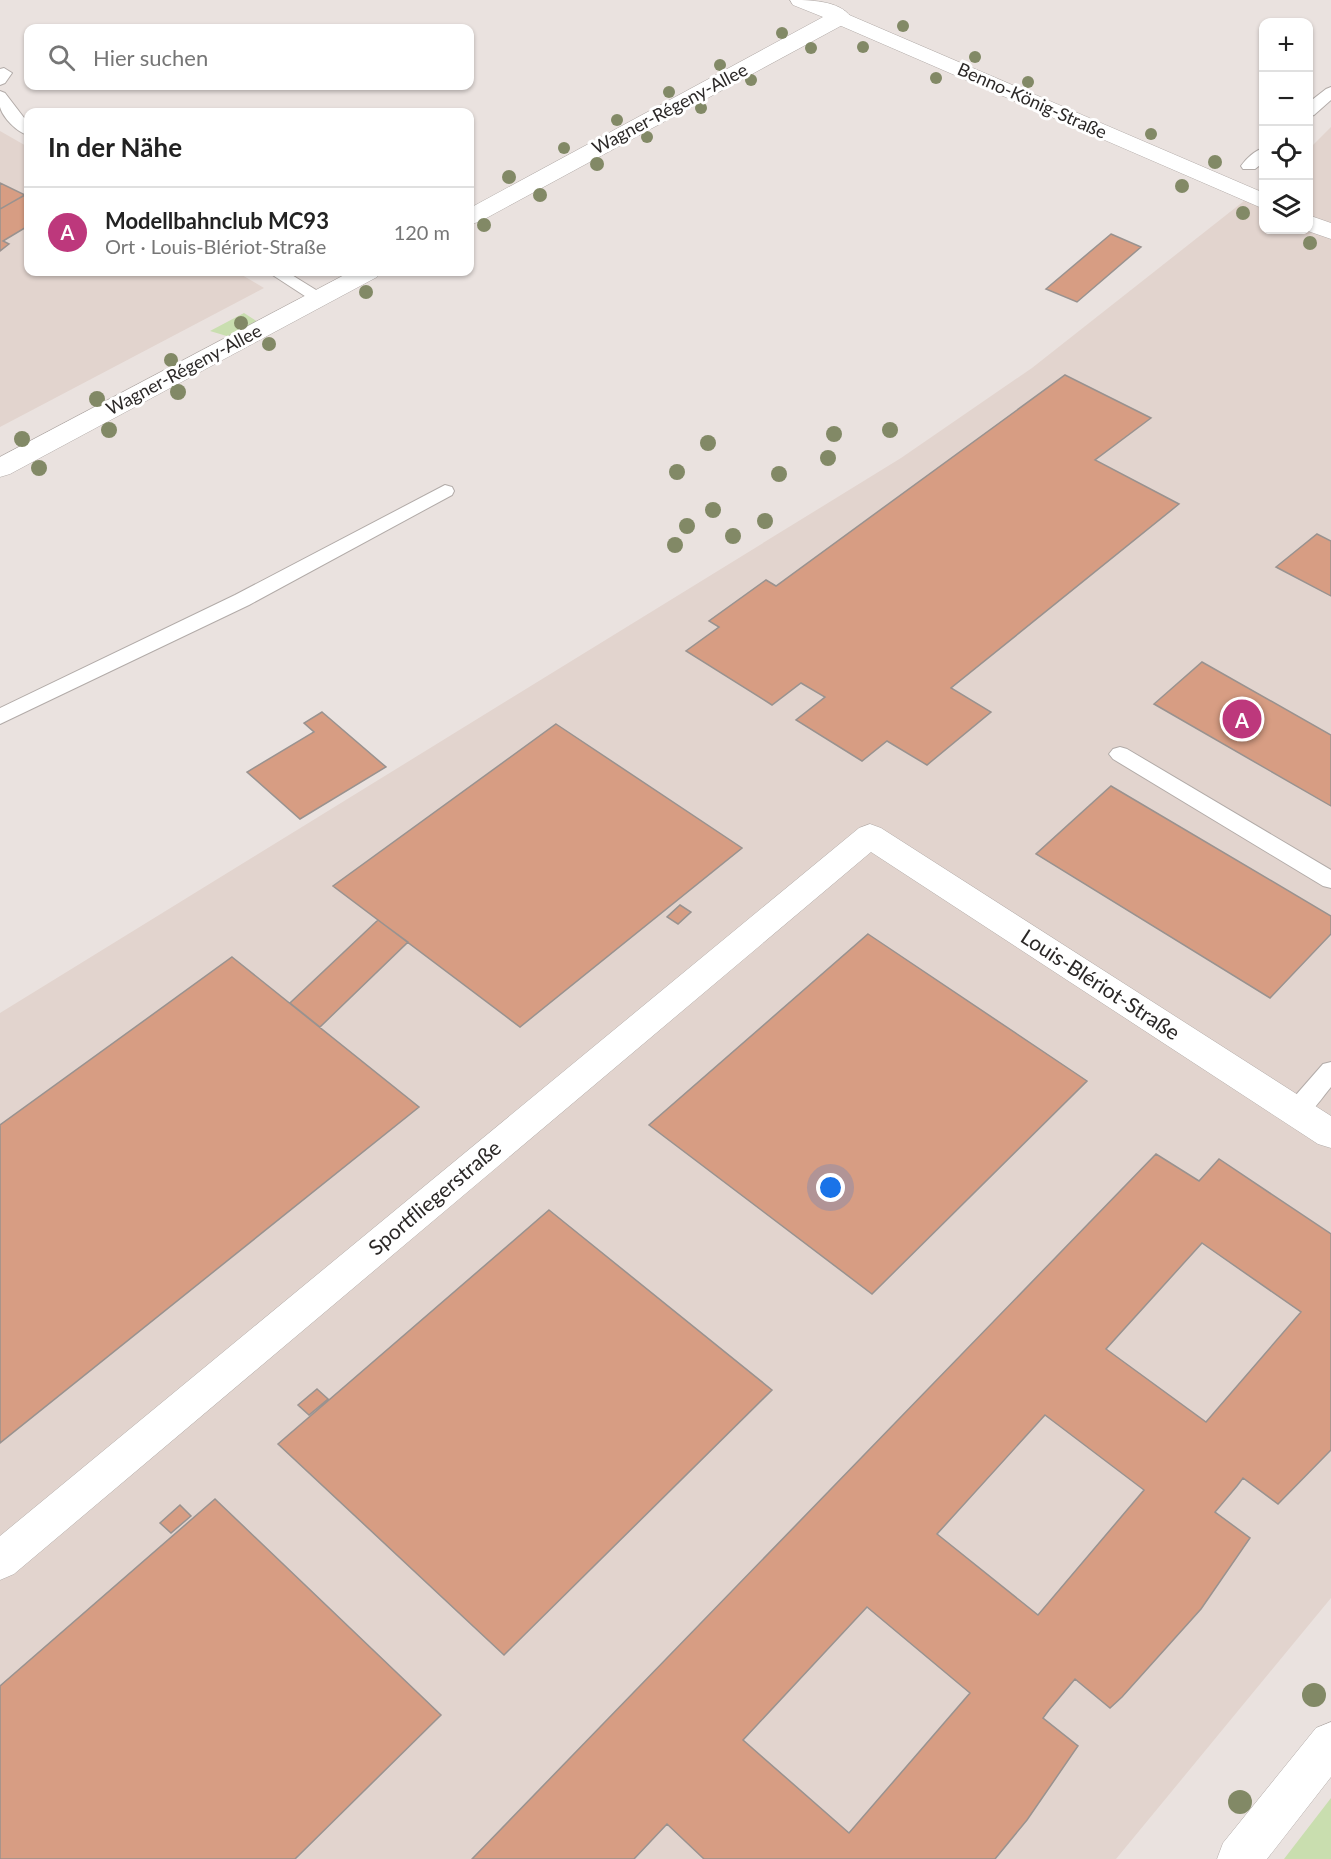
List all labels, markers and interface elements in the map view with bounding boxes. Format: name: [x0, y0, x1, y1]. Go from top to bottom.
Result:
map controls: [1259, 18, 1313, 234]
button: +: [1259, 18, 1313, 72]
search box: [24, 24, 474, 90]
icon: search: [45, 41, 78, 74]
text: Hier suchen: [93, 44, 208, 71]
street label: Benno-König-Straße: [954, 57, 1110, 143]
street label: Wagner-Régeny-Allee: [588, 58, 751, 158]
button: −: [1259, 72, 1313, 126]
button: locate: [1259, 126, 1313, 180]
text: In der Nähe: [48, 131, 182, 163]
button: layers: [1259, 180, 1313, 234]
text: Modellbahnclub MC93: [105, 207, 329, 234]
text: A: [61, 220, 74, 244]
text: 120 m: [394, 220, 450, 244]
text: Ort · Louis-Blériot-Straße: [105, 234, 326, 258]
street label: Wagner-Régeny-Allee: [102, 319, 265, 419]
pin: A: [1222, 696, 1262, 742]
street label: Louis-Blériot-Straße: [1017, 923, 1185, 1044]
street label: Sportfliegerstraße: [363, 1134, 505, 1260]
your location: [816, 1173, 845, 1202]

